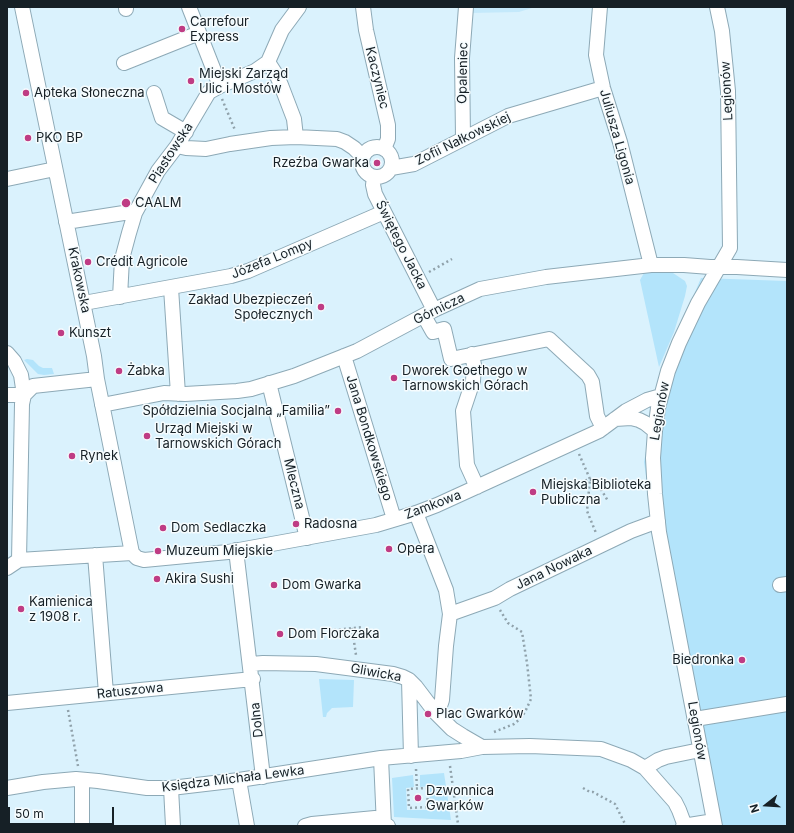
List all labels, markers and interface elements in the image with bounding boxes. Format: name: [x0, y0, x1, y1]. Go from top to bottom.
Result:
place label: Carrefour Express: [190, 14, 249, 45]
marker: Carrefour Express: [177, 24, 187, 34]
street label: Opaleniec: [455, 42, 471, 104]
street label: Kaczyniec: [362, 45, 392, 111]
street label: Legionów: [718, 61, 736, 121]
place label: Miejski Zarząd Ulic i Mostów: [199, 66, 288, 97]
marker: Miejski Zarząd Ulic i Mostów: [186, 76, 196, 86]
place label: Apteka Słoneczna: [34, 85, 145, 101]
marker: Apteka Słoneczna: [21, 88, 31, 98]
street label: Juliusza Ligonia: [596, 88, 638, 186]
street label: Zofii Nałkowskiej: [413, 109, 513, 169]
street label: Piastowska: [146, 120, 196, 186]
place label: PKO BP: [36, 130, 83, 146]
marker: PKO BP: [23, 133, 33, 143]
place label: Rzeźba Gwarka: [273, 155, 369, 171]
marker: Rzeźba Gwarka: [372, 158, 382, 168]
place label: CAALM: [135, 195, 181, 211]
marker: CAALM: [120, 197, 132, 209]
street label: Świętego Jacka: [372, 198, 430, 292]
street label: Józefa Lompy: [229, 236, 315, 282]
street label: Krakowska: [64, 245, 94, 315]
place label: Crédit Agricole: [96, 254, 188, 270]
marker: Crédit Agricole: [83, 257, 93, 267]
street label: Górnicza: [411, 290, 467, 328]
place label: Zakład Ubezpieczeń Społecznych: [188, 292, 313, 323]
marker: Zakład Ubezpieczeń Społecznych: [316, 302, 326, 312]
place label: Kunszt: [69, 325, 111, 341]
marker: Kunszt: [56, 328, 66, 338]
place label: Żabka: [127, 363, 165, 379]
place label: Dworek Goethego w Tarnowskich Górach: [402, 363, 528, 394]
marker: Żabka: [114, 366, 124, 376]
street label: Jana Bondkowskiego: [342, 373, 396, 503]
marker: Dworek Goethego w Tarnowskich Górach: [389, 373, 399, 383]
street label: Legionów: [647, 380, 673, 442]
place label: Spółdzielnia Socjalna „Familia”: [142, 403, 330, 419]
marker: Spółdzielnia Socjalna „Familia”: [333, 406, 343, 416]
place label: Urząd Miejski w Tarnowskich Górach: [155, 421, 281, 452]
marker: Urząd Miejski w Tarnowskich Górach: [142, 431, 152, 441]
place label: Rynek: [80, 448, 118, 464]
marker: Rynek: [67, 451, 77, 461]
street label: Mleczna: [280, 457, 308, 511]
place label: Miejska Biblioteka Publiczna: [541, 477, 651, 508]
street label: Zamkowa: [403, 487, 463, 523]
marker: Miejska Biblioteka Publiczna: [528, 487, 538, 497]
place label: Radosna: [304, 516, 357, 532]
marker: Radosna: [291, 519, 301, 529]
place label: Dom Sedlaczka: [171, 520, 266, 536]
marker: Dom Sedlaczka: [158, 523, 168, 533]
place label: Opera: [397, 541, 435, 557]
place label: Muzeum Miejskie: [166, 543, 273, 559]
street label: Jana Nowaka: [513, 543, 595, 593]
marker: Opera: [384, 544, 394, 554]
marker: Muzeum Miejskie: [153, 546, 163, 556]
place label: Akira Sushi: [165, 571, 234, 587]
marker: Akira Sushi: [152, 574, 162, 584]
place label: Dom Gwarka: [282, 577, 361, 593]
marker: Dom Gwarka: [269, 580, 279, 590]
place label: Kamienica z 1908 r.: [29, 594, 93, 625]
marker: Kamienica z 1908 r.: [16, 604, 26, 614]
place label: Dom Florczaka: [288, 626, 380, 642]
marker: Dom Florczaka: [275, 629, 285, 639]
place label: Biedronka: [672, 652, 734, 668]
marker: Biedronka: [737, 655, 747, 665]
street label: Gliwicka: [349, 661, 403, 685]
street label: Ratuszowa: [96, 680, 164, 702]
street label: Legionów: [684, 700, 710, 762]
street label: Dolna: [247, 702, 267, 738]
place label: Plac Gwarków: [436, 706, 524, 722]
marker: Plac Gwarków: [423, 709, 433, 719]
street label: Księdza Michała Lewka: [161, 763, 305, 795]
place label: Dzwonnica Gwarków: [426, 783, 494, 814]
north arrow: [746, 785, 786, 825]
marker: Dzwonnica Gwarków: [413, 793, 423, 803]
scale bar: [10, 799, 116, 825]
text: N: [747, 802, 762, 815]
text: 50 m: [15, 806, 44, 821]

